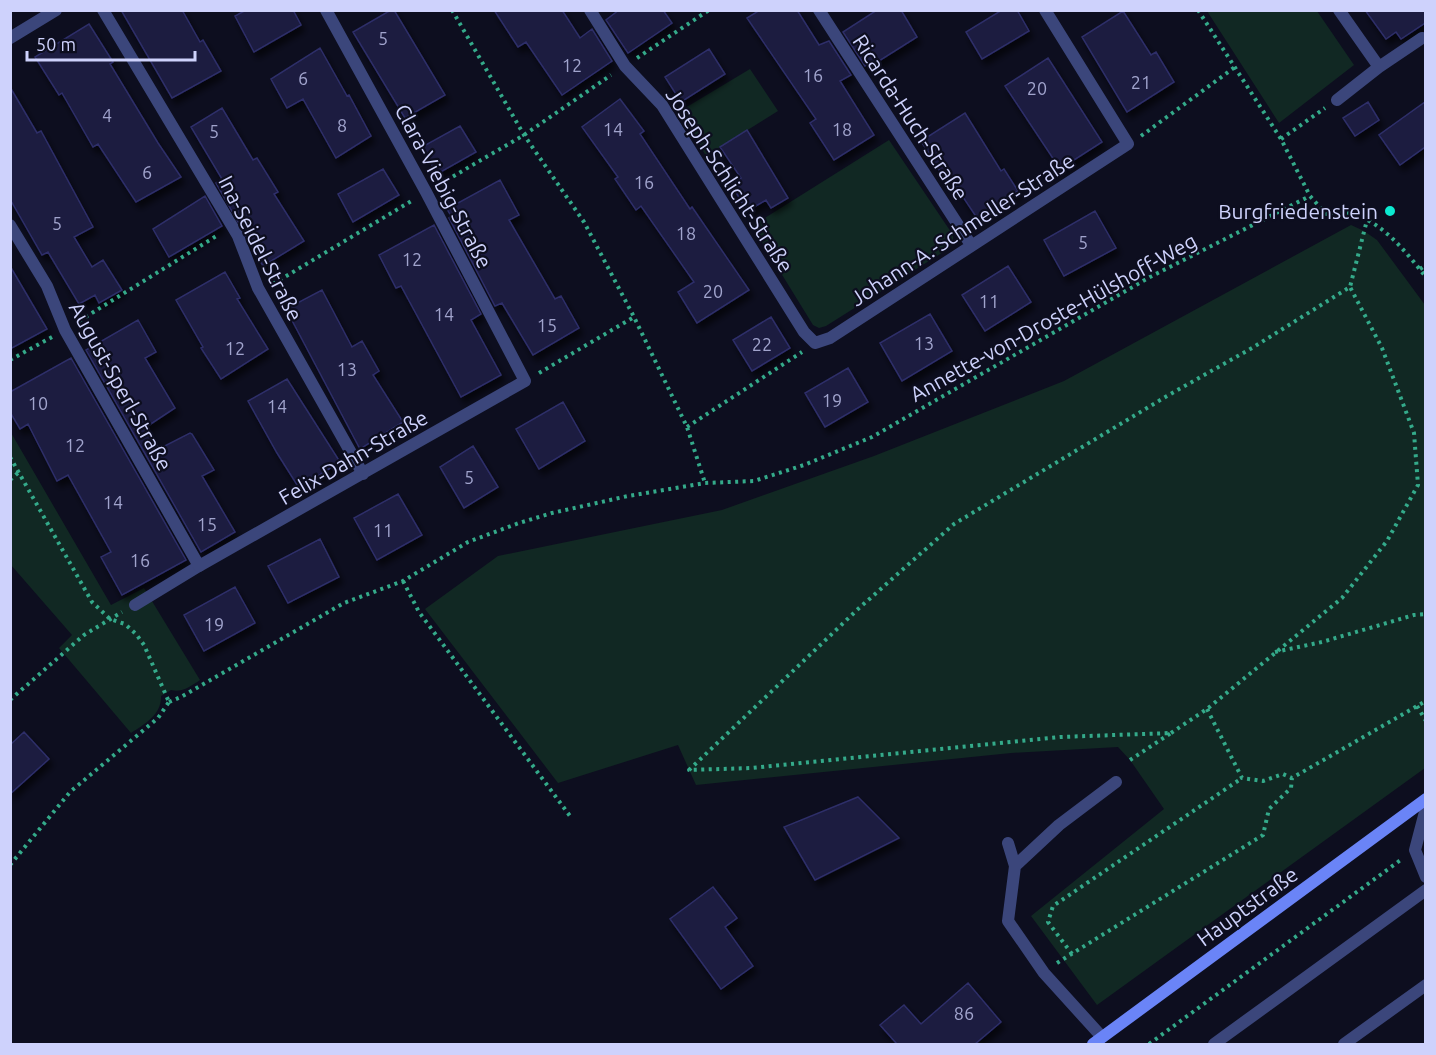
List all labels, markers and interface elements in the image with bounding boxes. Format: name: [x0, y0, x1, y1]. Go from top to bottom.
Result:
scale bar: [27, 24, 195, 62]
house number: 5: [378, 28, 388, 48]
street label: Ricarda-Huch-Straße: [849, 30, 973, 204]
text: 50 m: [36, 34, 76, 54]
house number: 12: [562, 55, 582, 75]
house number: 16: [803, 65, 823, 85]
house number: 6: [298, 68, 308, 88]
house number: 21: [1131, 72, 1151, 92]
house number: 20: [1027, 78, 1047, 98]
street label: Joseph-Schlicht-Straße: [661, 83, 799, 277]
street label: Clara-Viebig-Straße: [391, 100, 497, 272]
house number: 4: [102, 105, 112, 125]
house number: 8: [337, 115, 347, 135]
house number: 14: [603, 119, 623, 139]
house number: 18: [832, 119, 852, 139]
house number: 5: [209, 121, 219, 141]
street label: Johann-A.-Schmeller-Straße: [846, 148, 1078, 310]
house number: 6: [142, 162, 152, 182]
street label: Ina-Seidel-Straße: [214, 171, 308, 325]
house number: 16: [634, 172, 654, 192]
place label: Burgfriedenstein: [1218, 199, 1378, 223]
marker: Burgfriedenstein: [1383, 204, 1397, 218]
house number: 5: [52, 213, 62, 233]
house number: 18: [676, 223, 696, 243]
street label: Annette-von-Droste-Hülshoff-Weg: [906, 228, 1200, 406]
house number: 5: [1078, 232, 1088, 252]
house number: 12: [402, 249, 422, 269]
house number: 20: [703, 281, 723, 301]
house number: 11: [979, 291, 999, 311]
street label: August-Sperl-Straße: [65, 297, 177, 475]
house number: 14: [434, 304, 454, 324]
house number: 15: [537, 315, 557, 335]
house number: 13: [914, 333, 934, 353]
house number: 22: [752, 334, 772, 354]
house number: 12: [225, 338, 245, 358]
house number: 13: [337, 359, 357, 379]
house number: 19: [822, 390, 842, 410]
house number: 10: [28, 393, 48, 413]
house number: 14: [267, 396, 287, 416]
street label: Felix-Dahn-Straße: [274, 405, 432, 509]
house number: 12: [65, 435, 85, 455]
house number: 5: [464, 467, 474, 487]
house number: 14: [103, 492, 123, 512]
house number: 15: [197, 514, 217, 534]
house number: 11: [373, 520, 393, 540]
house number: 16: [130, 550, 150, 570]
house number: 19: [204, 614, 224, 634]
street label: Hauptstraße: [1192, 862, 1302, 950]
house number: 86: [954, 1003, 974, 1023]

